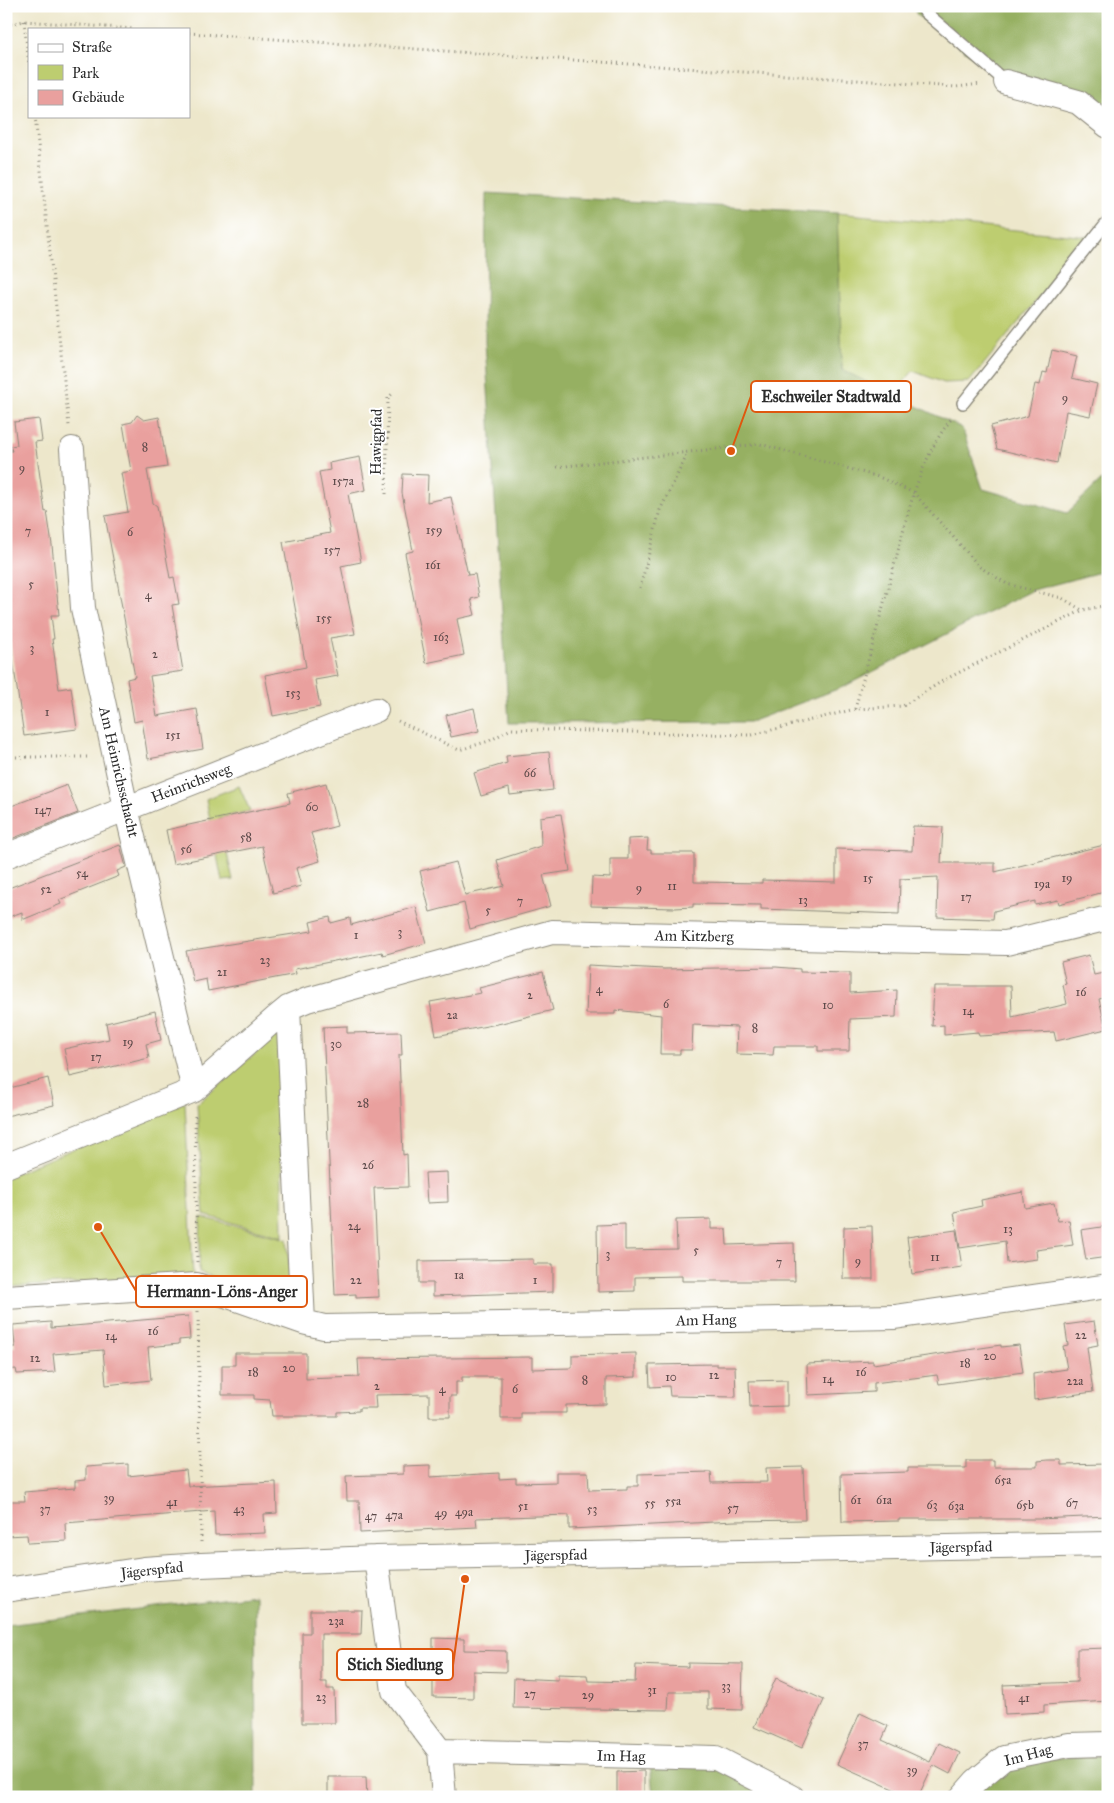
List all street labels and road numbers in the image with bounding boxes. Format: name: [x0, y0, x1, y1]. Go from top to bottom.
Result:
street label: Hawigpfad: [366, 408, 386, 475]
street label: Am Heinrichsschacht: [95, 704, 143, 840]
street label: Heinrichsweg: [149, 759, 234, 806]
street label: Am Kitzberg: [653, 926, 735, 946]
street label: Am Hang: [675, 1310, 737, 1330]
street label: Jägerspfad: [927, 1537, 993, 1558]
street label: Jägerspfad: [522, 1545, 588, 1566]
street label: Jägerspfad: [118, 1558, 185, 1583]
street label: Im Hag: [1002, 1740, 1055, 1770]
street label: Im Hag: [597, 1747, 646, 1765]

